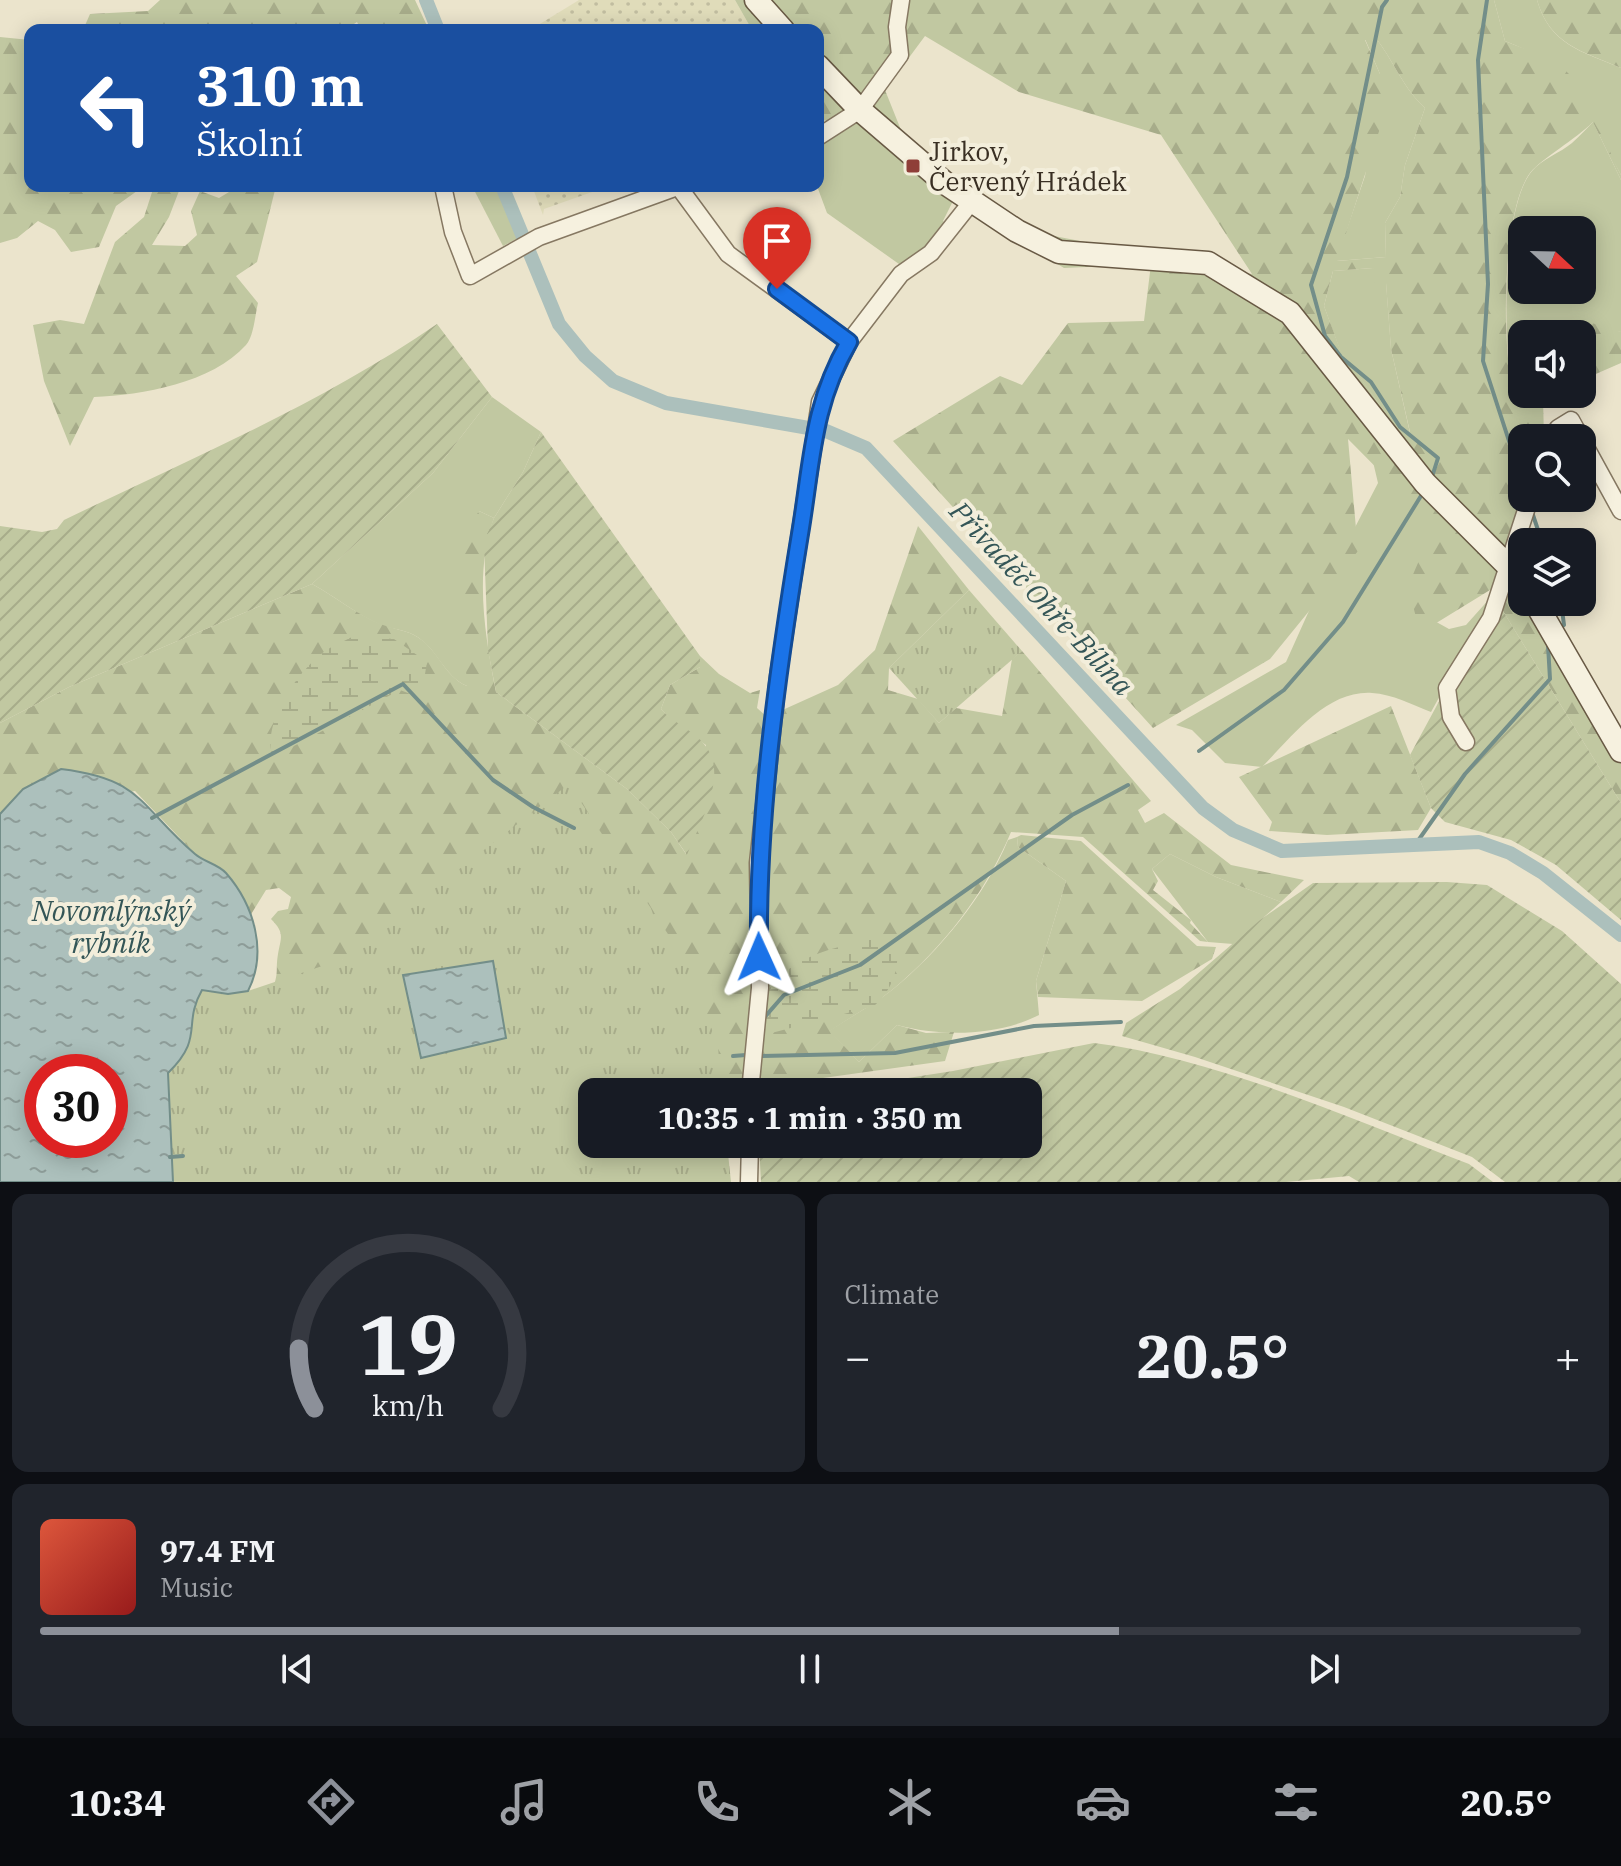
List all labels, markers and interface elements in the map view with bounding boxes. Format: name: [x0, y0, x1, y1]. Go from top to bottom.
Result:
text: 310 m: [196, 49, 364, 121]
icon: left: [64, 56, 168, 160]
text: Školní: [196, 119, 303, 166]
place label: Jirkov, Červený Hrádek: [929, 134, 1127, 198]
marker: Jirkov, Červený Hrádek: [904, 157, 922, 175]
pin: [743, 207, 811, 289]
north arrow: [1508, 216, 1596, 304]
map controls: [1508, 216, 1596, 616]
icon: arrive: [755, 219, 799, 263]
button: sound: [1508, 320, 1596, 408]
button: search: [1508, 424, 1596, 512]
water label: Přivaděč Ohře-Bílina: [942, 492, 1142, 703]
button: layers: [1508, 528, 1596, 616]
water label: Novomlýnský rybník: [31, 892, 192, 961]
position arrow: [717, 915, 801, 999]
speed limit sign: 30: [24, 1054, 128, 1158]
text: 10:35 · 1 min · 350 m: [658, 1098, 962, 1137]
text: Climate: [845, 1277, 939, 1311]
text: 19: [358, 1290, 458, 1398]
text: 20.5°: [1136, 1316, 1289, 1395]
text: −: [845, 1328, 871, 1385]
text: +: [1555, 1328, 1581, 1385]
text: km/h: [372, 1387, 444, 1424]
text: 97.4 FM: [160, 1531, 275, 1570]
text: Music: [160, 1570, 233, 1604]
icon: previous: [275, 1647, 319, 1691]
icon: pause: [788, 1647, 832, 1691]
icon: next: [1302, 1647, 1346, 1691]
icon: directions: [303, 1774, 359, 1830]
icon: music: [496, 1774, 552, 1830]
icon: phone: [689, 1774, 745, 1830]
icon: climate: [882, 1774, 938, 1830]
icon: car: [1075, 1774, 1131, 1830]
icon: filters: [1268, 1774, 1324, 1830]
text: 10:34: [68, 1779, 166, 1826]
text: 20.5°: [1461, 1779, 1552, 1826]

